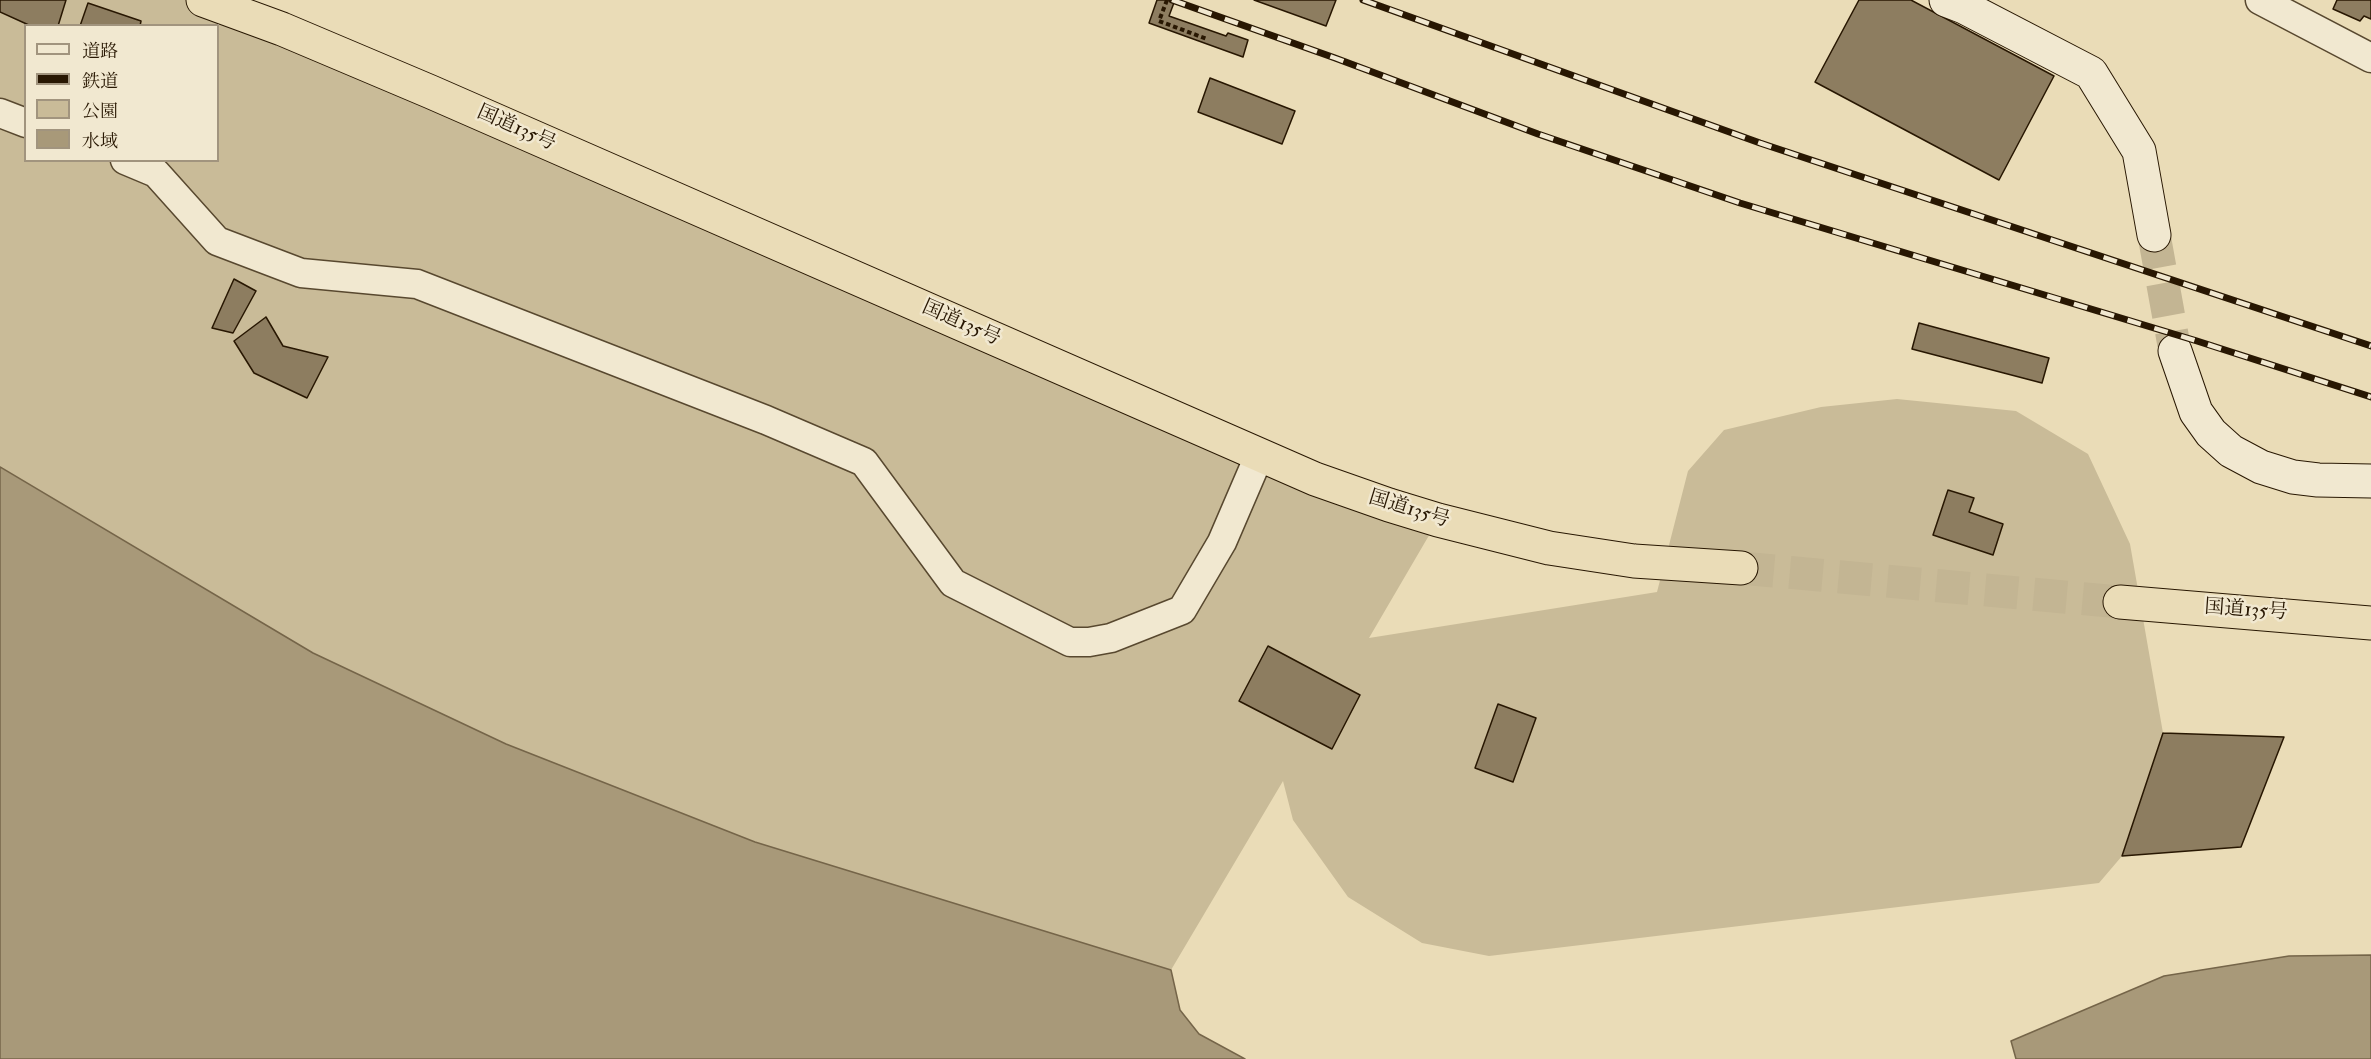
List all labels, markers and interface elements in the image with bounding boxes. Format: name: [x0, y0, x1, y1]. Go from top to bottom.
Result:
legend: [24, 24, 219, 162]
text: 道路: [82, 40, 118, 63]
text: 鉄道: [82, 70, 118, 93]
text: 公園: [82, 100, 118, 123]
street label: 国道135号: [473, 101, 559, 157]
text: 水域: [82, 130, 118, 153]
street label: 国道135号: [918, 296, 1004, 352]
street label: 国道135号: [1366, 486, 1452, 534]
street label: 国道135号: [2203, 596, 2289, 626]

